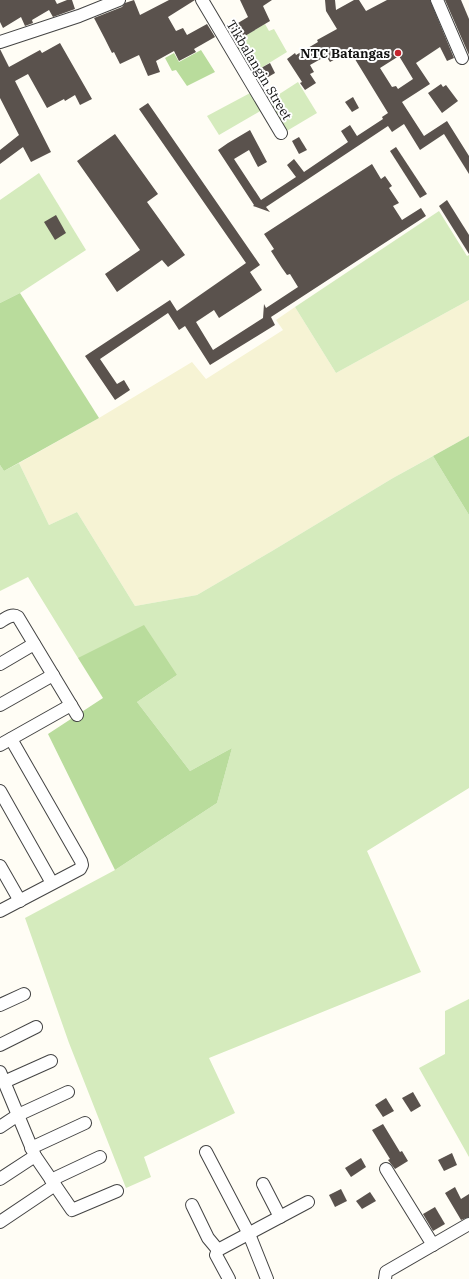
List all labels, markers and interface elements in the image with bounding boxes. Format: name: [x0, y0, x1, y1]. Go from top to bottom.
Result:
street label: Tikbalangin Street: [222, 17, 296, 123]
place label: NTC Batangas: [300, 45, 390, 62]
marker: NTC Batangas: [393, 48, 403, 58]

